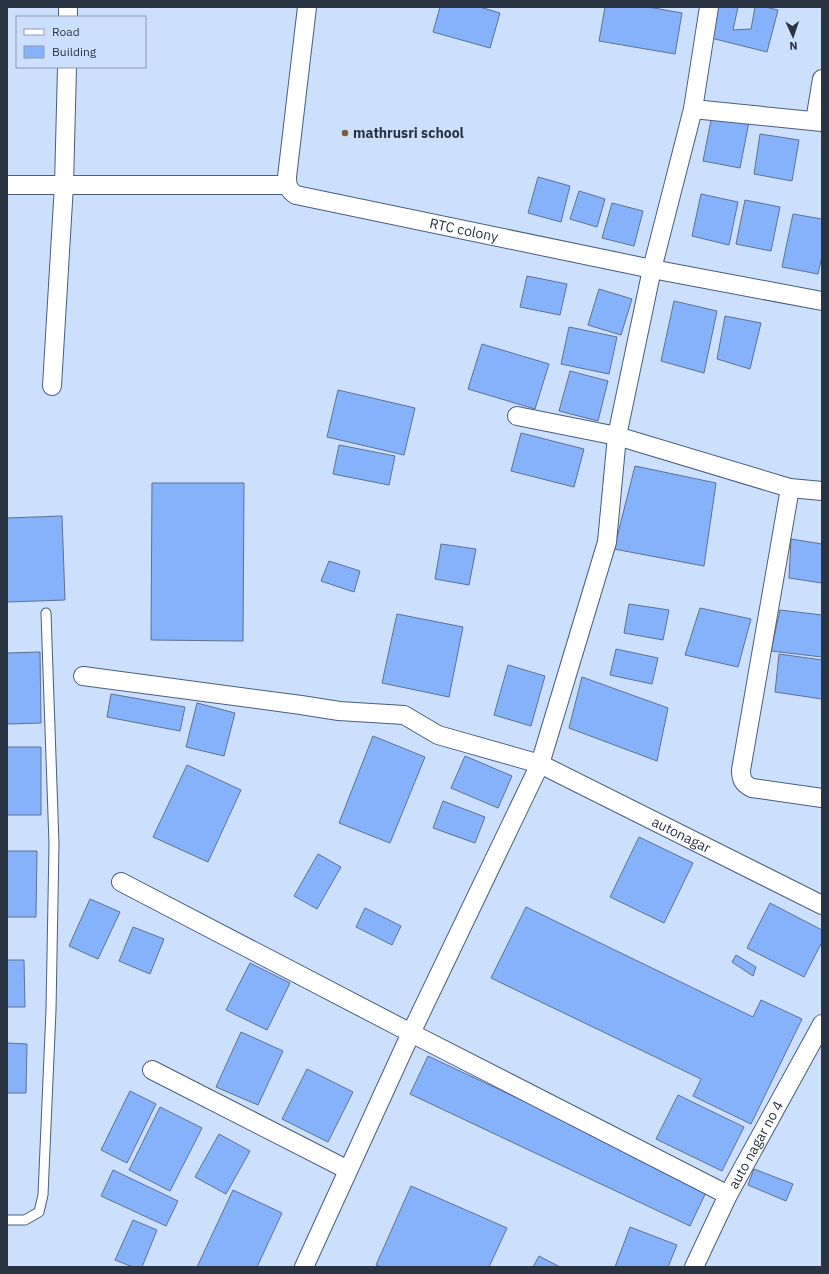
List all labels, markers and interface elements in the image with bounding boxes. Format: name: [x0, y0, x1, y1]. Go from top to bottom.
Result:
legend: [16, 16, 146, 68]
north arrow: [773, 16, 813, 56]
text: Road: [52, 24, 80, 39]
text: N: [789, 39, 798, 53]
text: Building: [52, 44, 97, 59]
place label: mathrusri school: [353, 124, 464, 142]
marker: mathrusri school: [340, 128, 350, 138]
street label: RTC colony: [428, 214, 500, 246]
street label: autonagar: [649, 812, 714, 857]
street label: auto nagar no 4: [724, 1098, 787, 1192]

